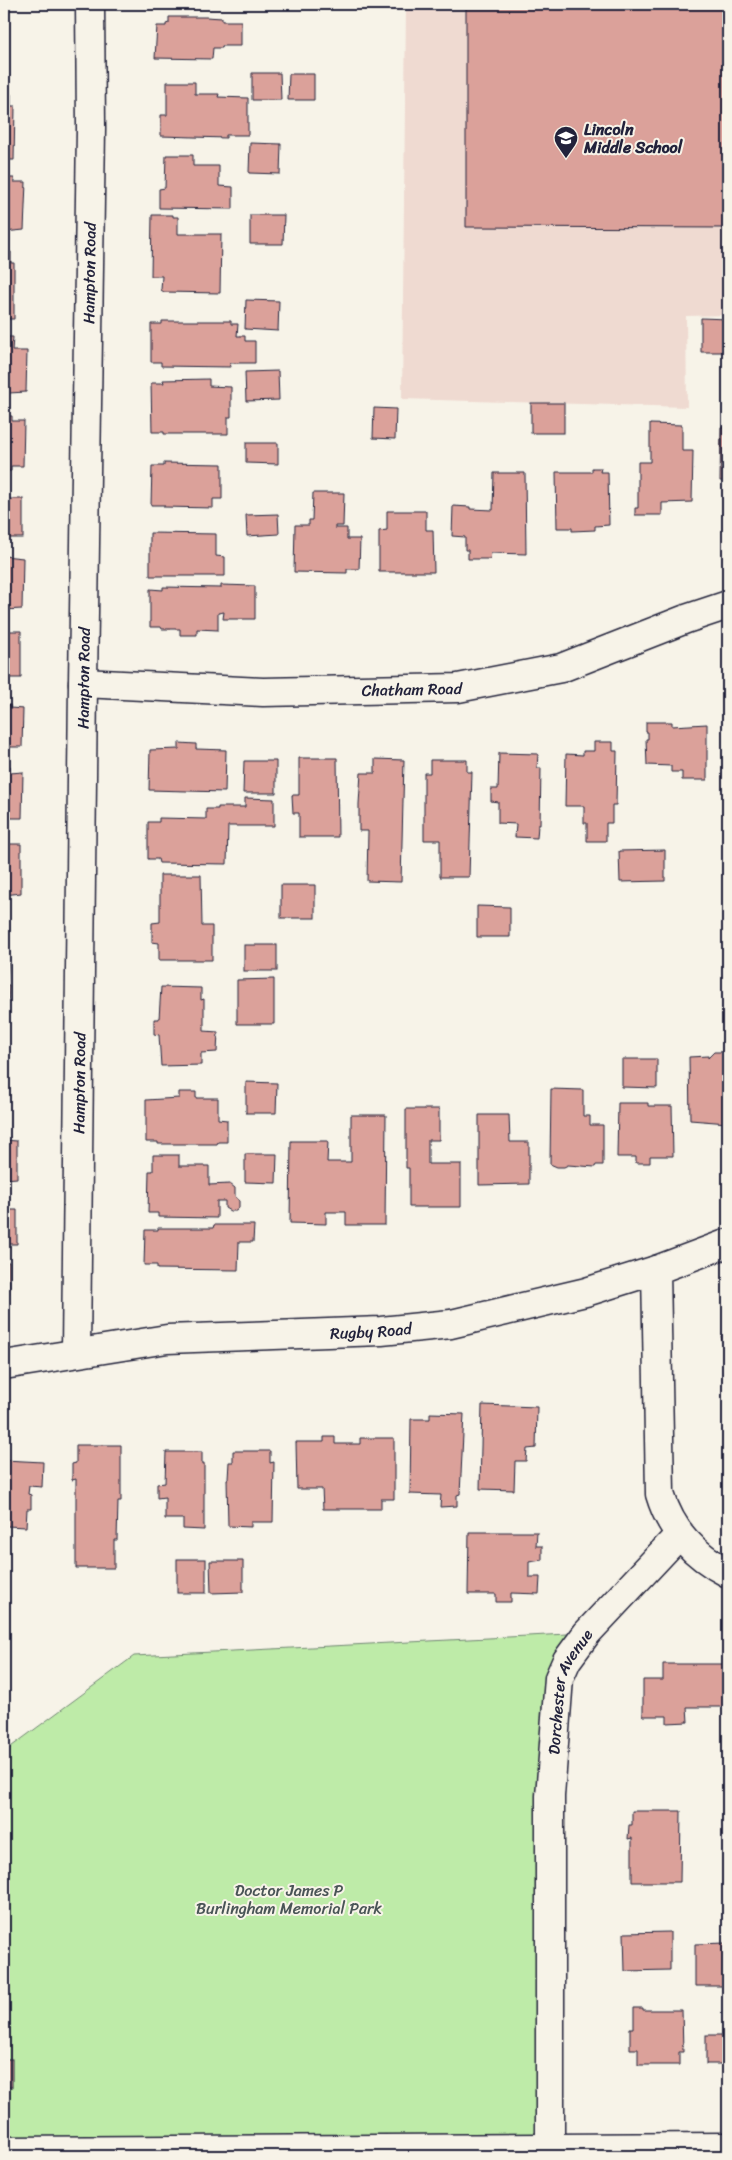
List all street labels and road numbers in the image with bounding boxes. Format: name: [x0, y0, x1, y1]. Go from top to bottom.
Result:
street label: Hampton Road: [74, 221, 105, 324]
street label: Hampton Road: [69, 625, 99, 729]
street label: Chatham Road: [361, 674, 464, 705]
street label: Hampton Road: [64, 1030, 94, 1134]
street label: Rugby Road: [329, 1314, 415, 1348]
street label: Dorchester Avenue: [539, 1622, 601, 1756]

